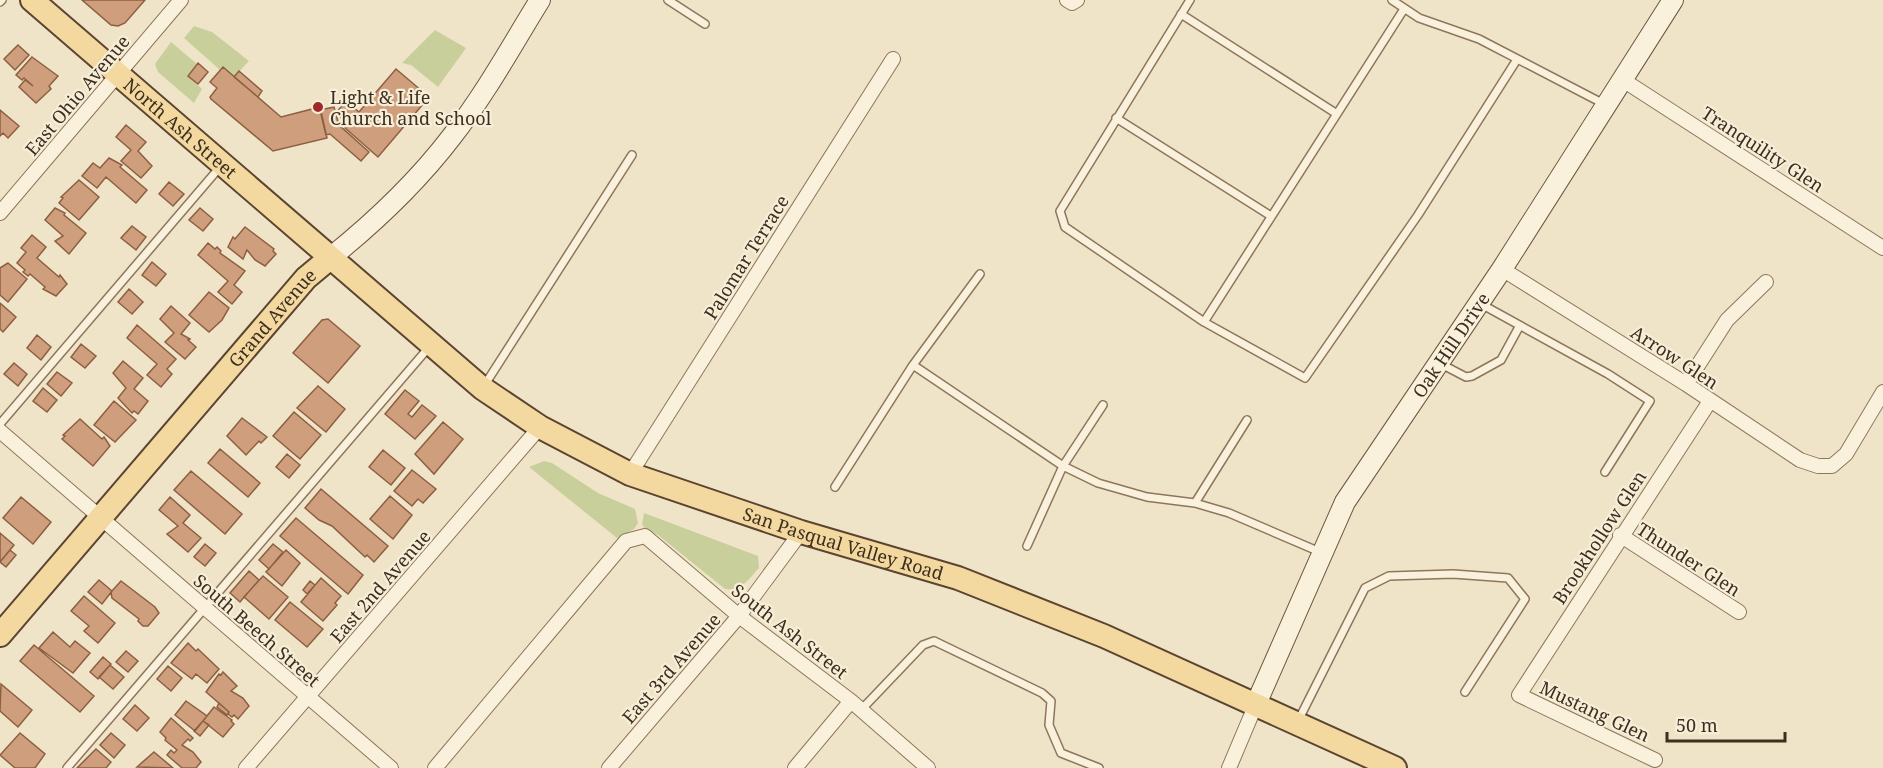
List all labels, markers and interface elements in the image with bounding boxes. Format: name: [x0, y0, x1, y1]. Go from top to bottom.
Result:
street label: East Ohio Avenue: [19, 30, 135, 160]
street label: North Ash Street: [119, 72, 242, 184]
place label: Light & Life Church and School: [330, 85, 492, 130]
marker: Light & Life Church and School: [311, 100, 325, 114]
street label: Tranquility Glen: [1697, 100, 1829, 198]
street label: Palomar Terrace: [698, 190, 794, 324]
street label: Grand Avenue: [223, 263, 321, 372]
street label: Oak Hill Drive: [1407, 288, 1495, 402]
street label: Arrow Glen: [1627, 320, 1724, 394]
street label: Brookhollow Glen: [1547, 465, 1651, 608]
street label: San Pasqual Valley Road: [740, 501, 947, 585]
street label: Thunder Glen: [1633, 517, 1746, 602]
street label: East 2nd Avenue: [324, 524, 436, 648]
street label: South Beech Street: [189, 568, 325, 692]
street label: South Ash Street: [727, 578, 853, 684]
street label: East 3rd Avenue: [616, 608, 726, 728]
street label: Mustang Glen: [1536, 675, 1654, 747]
scale bar: [1667, 705, 1786, 743]
text: 50 m: [1676, 713, 1718, 737]

